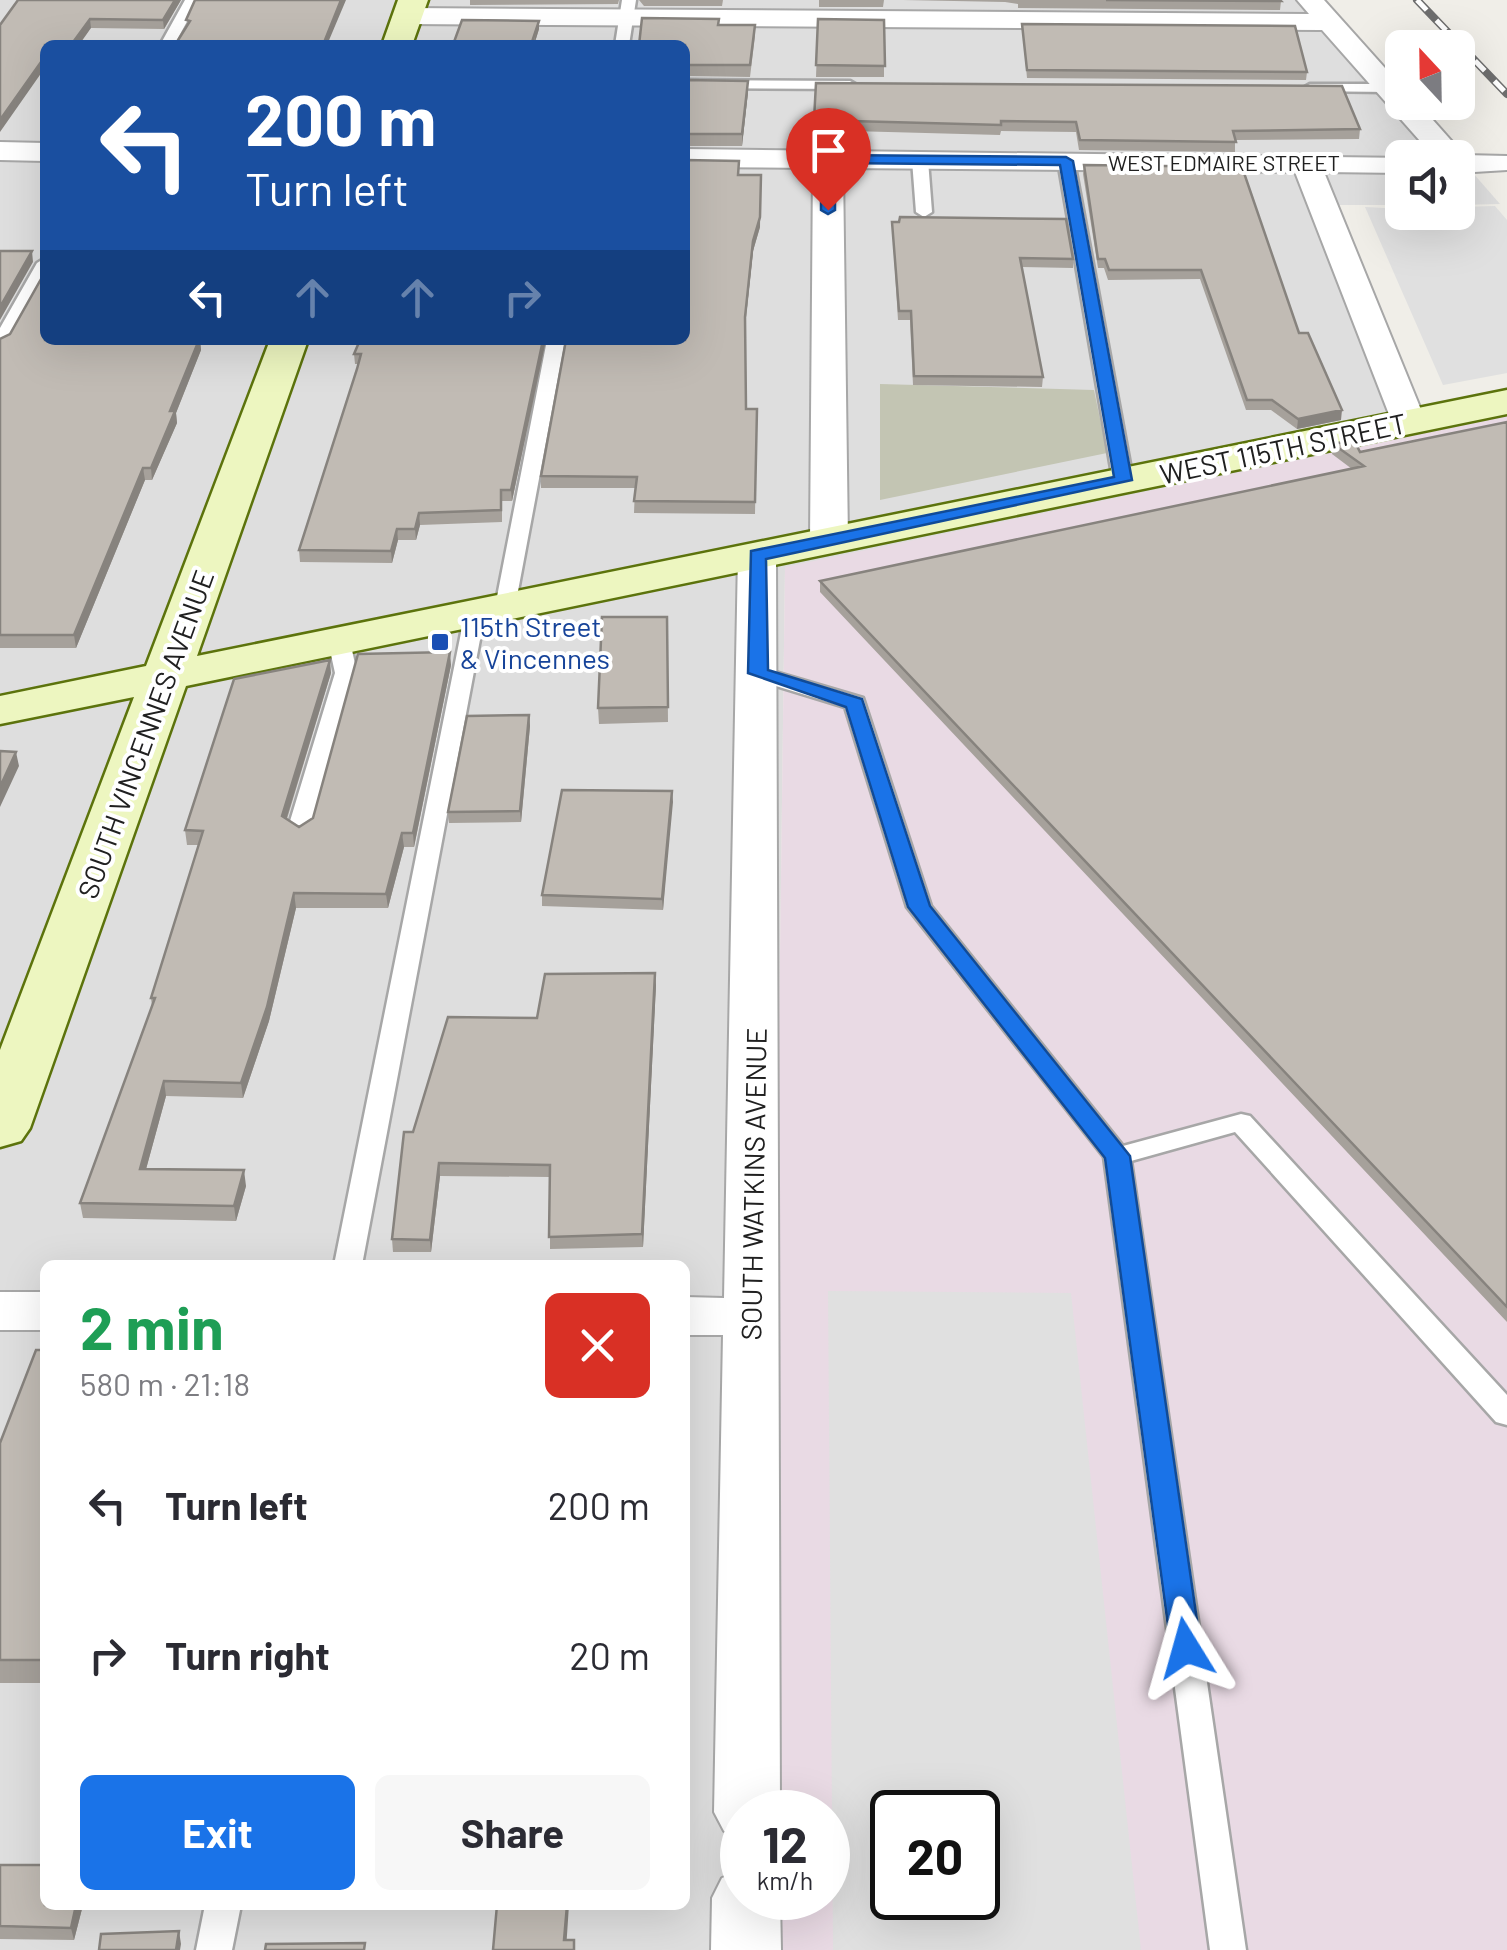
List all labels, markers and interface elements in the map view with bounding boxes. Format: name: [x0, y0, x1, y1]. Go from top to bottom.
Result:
north arrow: [1385, 30, 1475, 120]
map controls: [1385, 30, 1475, 230]
text: 200 m: [245, 76, 436, 160]
icon: left: [80, 80, 210, 210]
pin: [786, 108, 871, 211]
icon: arrive: [801, 123, 856, 178]
button: sound: [1385, 140, 1475, 230]
street label: WEST EDMAIRE STREET: [1108, 149, 1340, 175]
text: Turn left: [245, 161, 409, 215]
icon: left: [180, 270, 235, 325]
icon: ahead: [285, 270, 340, 325]
icon: ahead: [390, 270, 445, 325]
icon: right: [495, 270, 550, 325]
street label: WEST 115TH STREET: [1157, 405, 1409, 491]
street label: SOUTH VINCENNES AVENUE: [70, 565, 220, 903]
place label: 115th Street & Vincennes: [460, 609, 610, 675]
marker: 115th Street & Vincennes: [429, 631, 451, 653]
street label: SOUTH WATKINS AVENUE: [733, 1027, 773, 1341]
text: 2 min: [80, 1290, 224, 1362]
button: close: [545, 1293, 650, 1398]
text: 580 m · 21:18: [80, 1364, 250, 1402]
icon: left: [80, 1478, 135, 1533]
text: Turn left: [165, 1482, 308, 1528]
text: 200 m: [548, 1482, 650, 1528]
position arrow: [1134, 1596, 1238, 1700]
icon: right: [80, 1628, 135, 1683]
text: Turn right: [165, 1632, 330, 1678]
text: 20 m: [569, 1632, 650, 1678]
button: Exit: [80, 1775, 355, 1890]
button: Share: [375, 1775, 650, 1890]
speed limit sign: 20: [870, 1790, 1000, 1920]
text: 12: [762, 1813, 808, 1873]
text: km/h: [757, 1865, 813, 1895]

